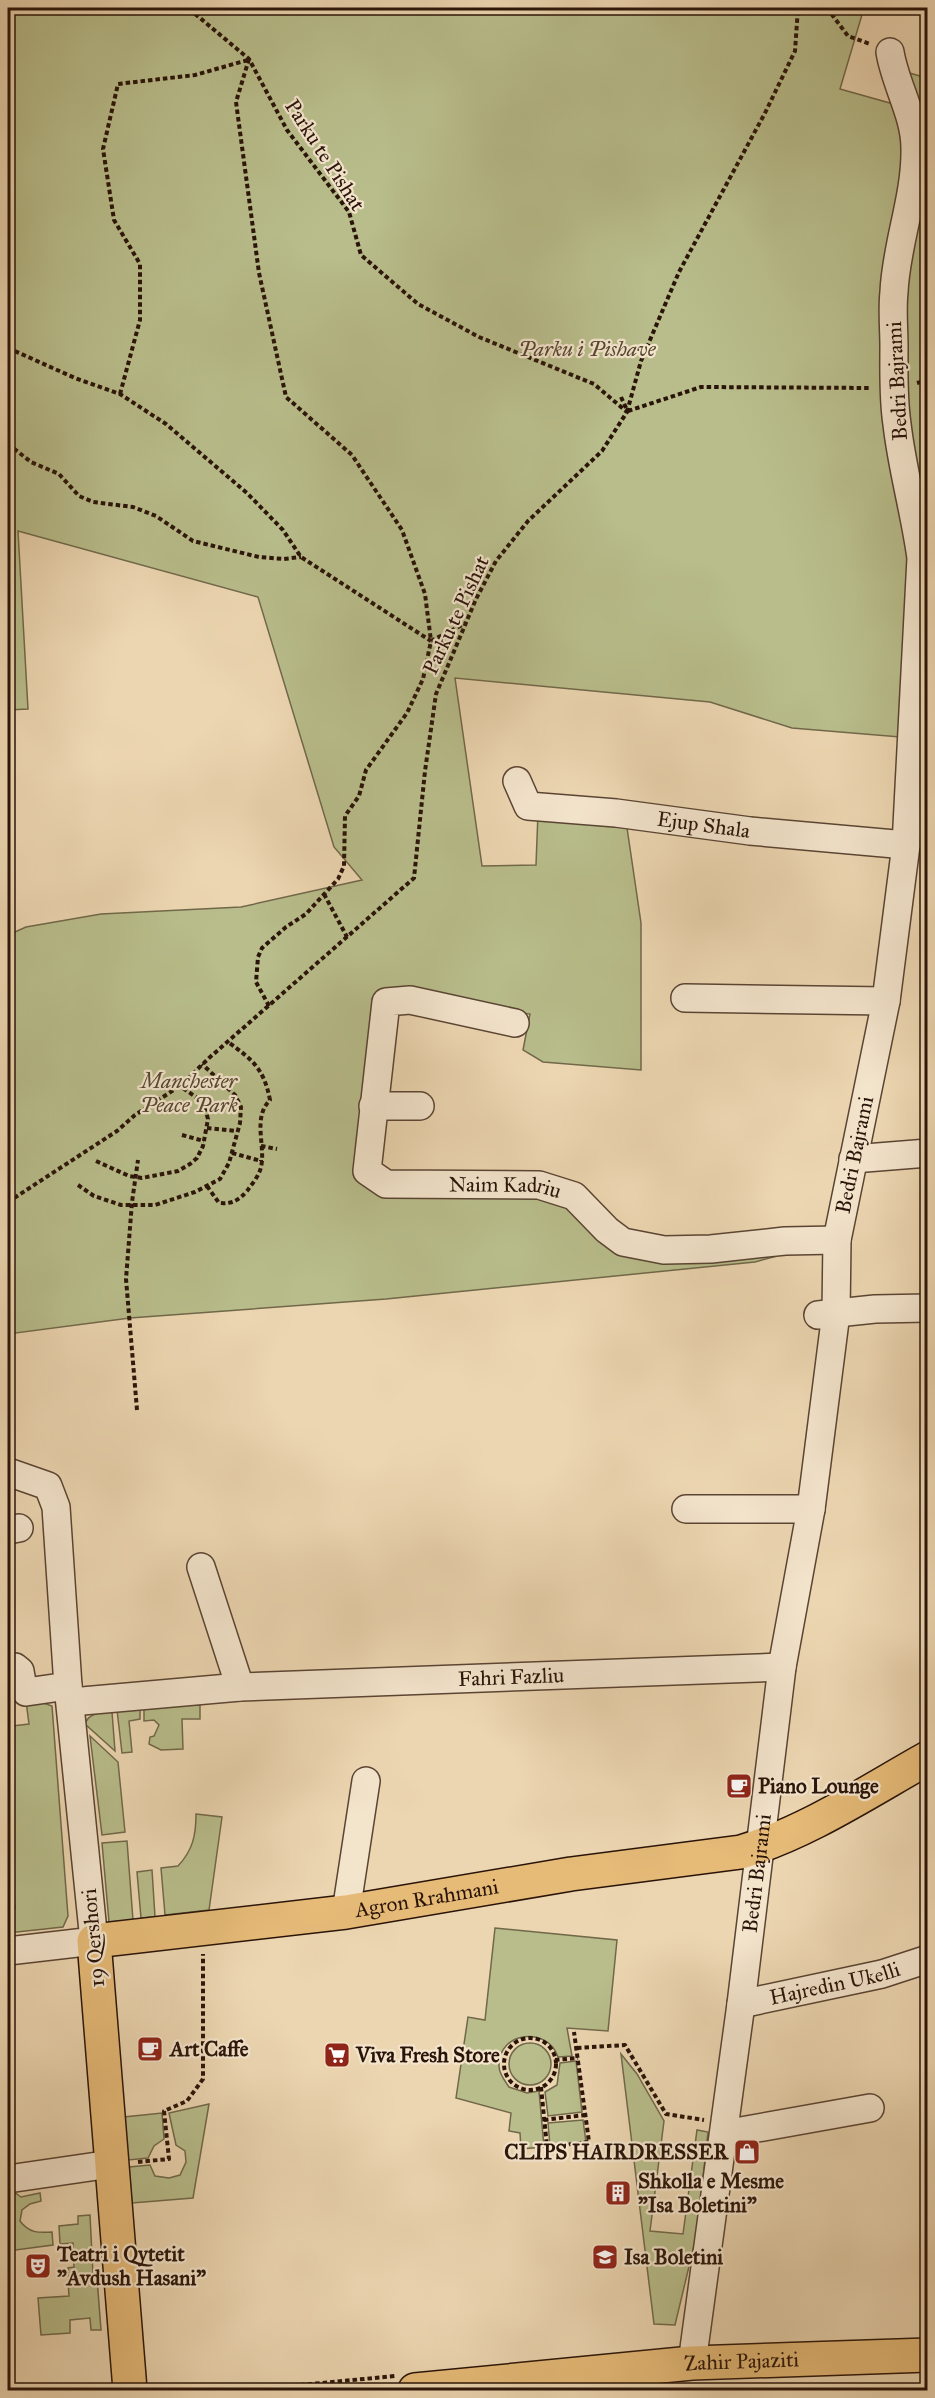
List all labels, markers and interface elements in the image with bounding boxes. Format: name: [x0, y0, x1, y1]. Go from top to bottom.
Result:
street label: Parku te Pishat: [279, 94, 371, 216]
street label: Bedri Bajrami: [881, 320, 913, 441]
park label: Parku i Pishave: [518, 336, 657, 362]
street label: Parku te Pishat: [417, 551, 495, 678]
street label: Ejup Shala: [656, 806, 752, 844]
park label: Manchester Peace Park: [139, 1068, 238, 1118]
street label: Bedri Bajrami: [830, 1093, 879, 1216]
street label: Naim Kadriu: [449, 1171, 565, 1204]
street label: Fahri Fazliu: [458, 1662, 565, 1692]
cafe icon: Piano Lounge: [724, 1771, 754, 1801]
place label: Piano Lounge: [758, 1773, 879, 1799]
street label: Bedri Bajrami: [737, 1812, 777, 1934]
street label: Agron Rrahmani: [352, 1873, 501, 1923]
street label: 19 Qershori: [76, 1887, 110, 1988]
street label: Hajredin Ukelli: [767, 1956, 904, 2011]
cafe icon: Art Caffe: [135, 2034, 165, 2064]
place label: Art Caffe: [168, 2036, 249, 2062]
supermarket icon: Viva Fresh Store: [322, 2040, 352, 2070]
place label: Viva Fresh Store: [355, 2042, 500, 2068]
shop icon: CLIPS HAIRDRESSER: [732, 2137, 762, 2167]
place label: CLIPS HAIRDRESSER: [504, 2139, 729, 2165]
place label: Shkolla e Mesme "Isa Boletini": [638, 2168, 784, 2218]
building icon: Shkolla e Mesme "Isa Boletini": [603, 2178, 633, 2208]
place label: Teatri i Qytetit "Avdush Hasani": [56, 2241, 206, 2291]
school or university icon: Isa Boletini: [590, 2242, 620, 2272]
place label: Isa Boletini: [624, 2244, 723, 2270]
theatre icon: Teatri i Qytetit "Avdush Hasani": [23, 2251, 53, 2281]
street label: Zahir Pajaziti: [683, 2346, 800, 2377]

